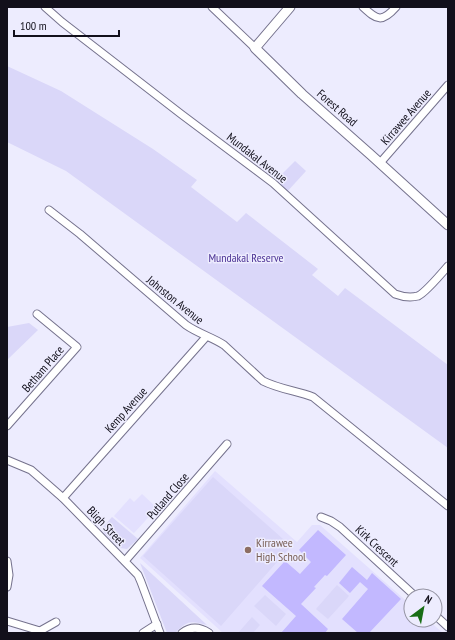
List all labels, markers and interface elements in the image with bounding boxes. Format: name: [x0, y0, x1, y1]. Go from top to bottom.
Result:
scale bar: [14, 12, 119, 38]
text: 100 m: [20, 18, 47, 33]
street label: Forest Road: [314, 86, 361, 129]
street label: Kirrawee Avenue: [377, 86, 434, 148]
street label: Mundakal Avenue: [224, 129, 291, 186]
park label: Mundakal Reserve: [208, 250, 284, 265]
street label: Johnston Avenue: [143, 271, 207, 327]
street label: Betham Place: [18, 342, 67, 395]
street label: Kemp Avenue: [101, 384, 150, 435]
street label: Putland Close: [143, 469, 192, 522]
street label: Bligh Street: [84, 503, 129, 549]
street label: Kirk Crescent: [352, 522, 403, 570]
place label: Kirrawee High School: [256, 535, 306, 564]
marker: Kirrawee High School: [243, 545, 253, 555]
north arrow: [403, 588, 443, 628]
text: N: [422, 592, 435, 607]

